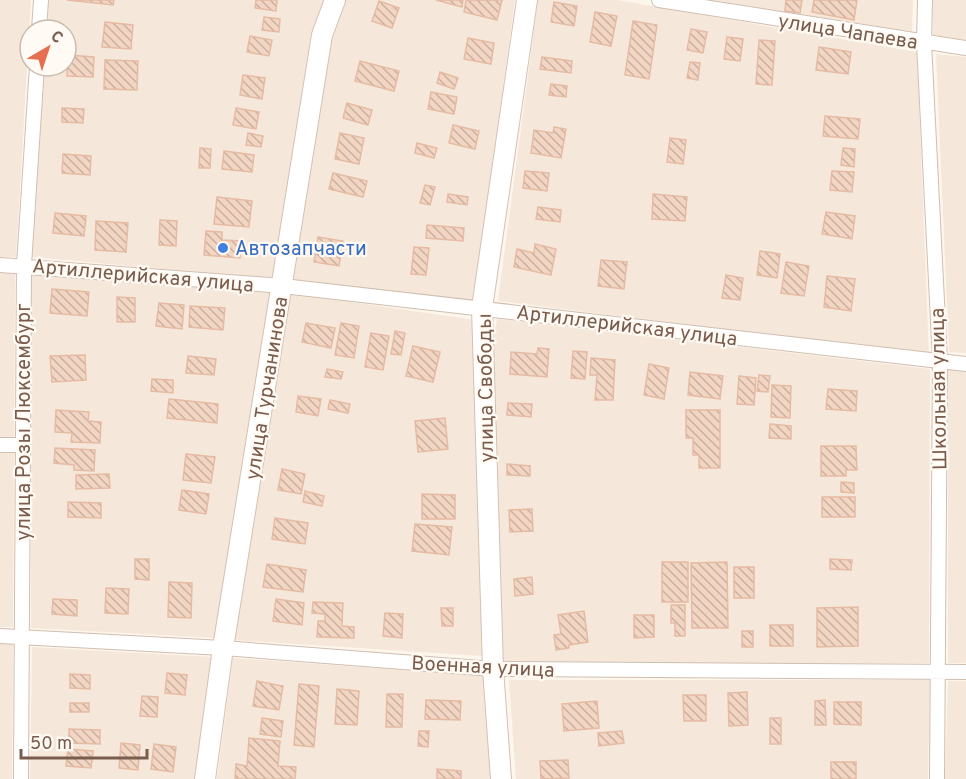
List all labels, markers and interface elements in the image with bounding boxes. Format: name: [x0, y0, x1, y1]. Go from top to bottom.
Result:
street label: улица Чапаева: [776, 9, 919, 57]
north arrow: [18, 18, 78, 78]
text: С: [46, 27, 66, 49]
place label: Автозапчасти: [235, 237, 367, 263]
marker: Автозапчасти: [216, 241, 230, 255]
street label: Артиллерийская улица: [31, 254, 255, 300]
street label: улица Турчанинова: [241, 295, 295, 482]
street label: Артиллерийская улица: [515, 301, 739, 353]
street label: улица Розы Люксембург: [12, 303, 38, 541]
street label: Школьная улица: [926, 308, 954, 470]
street label: улица Свободы: [473, 313, 501, 463]
street label: Военная улица: [411, 651, 555, 685]
scale bar: [21, 722, 147, 760]
text: 50 m: [30, 733, 72, 756]

